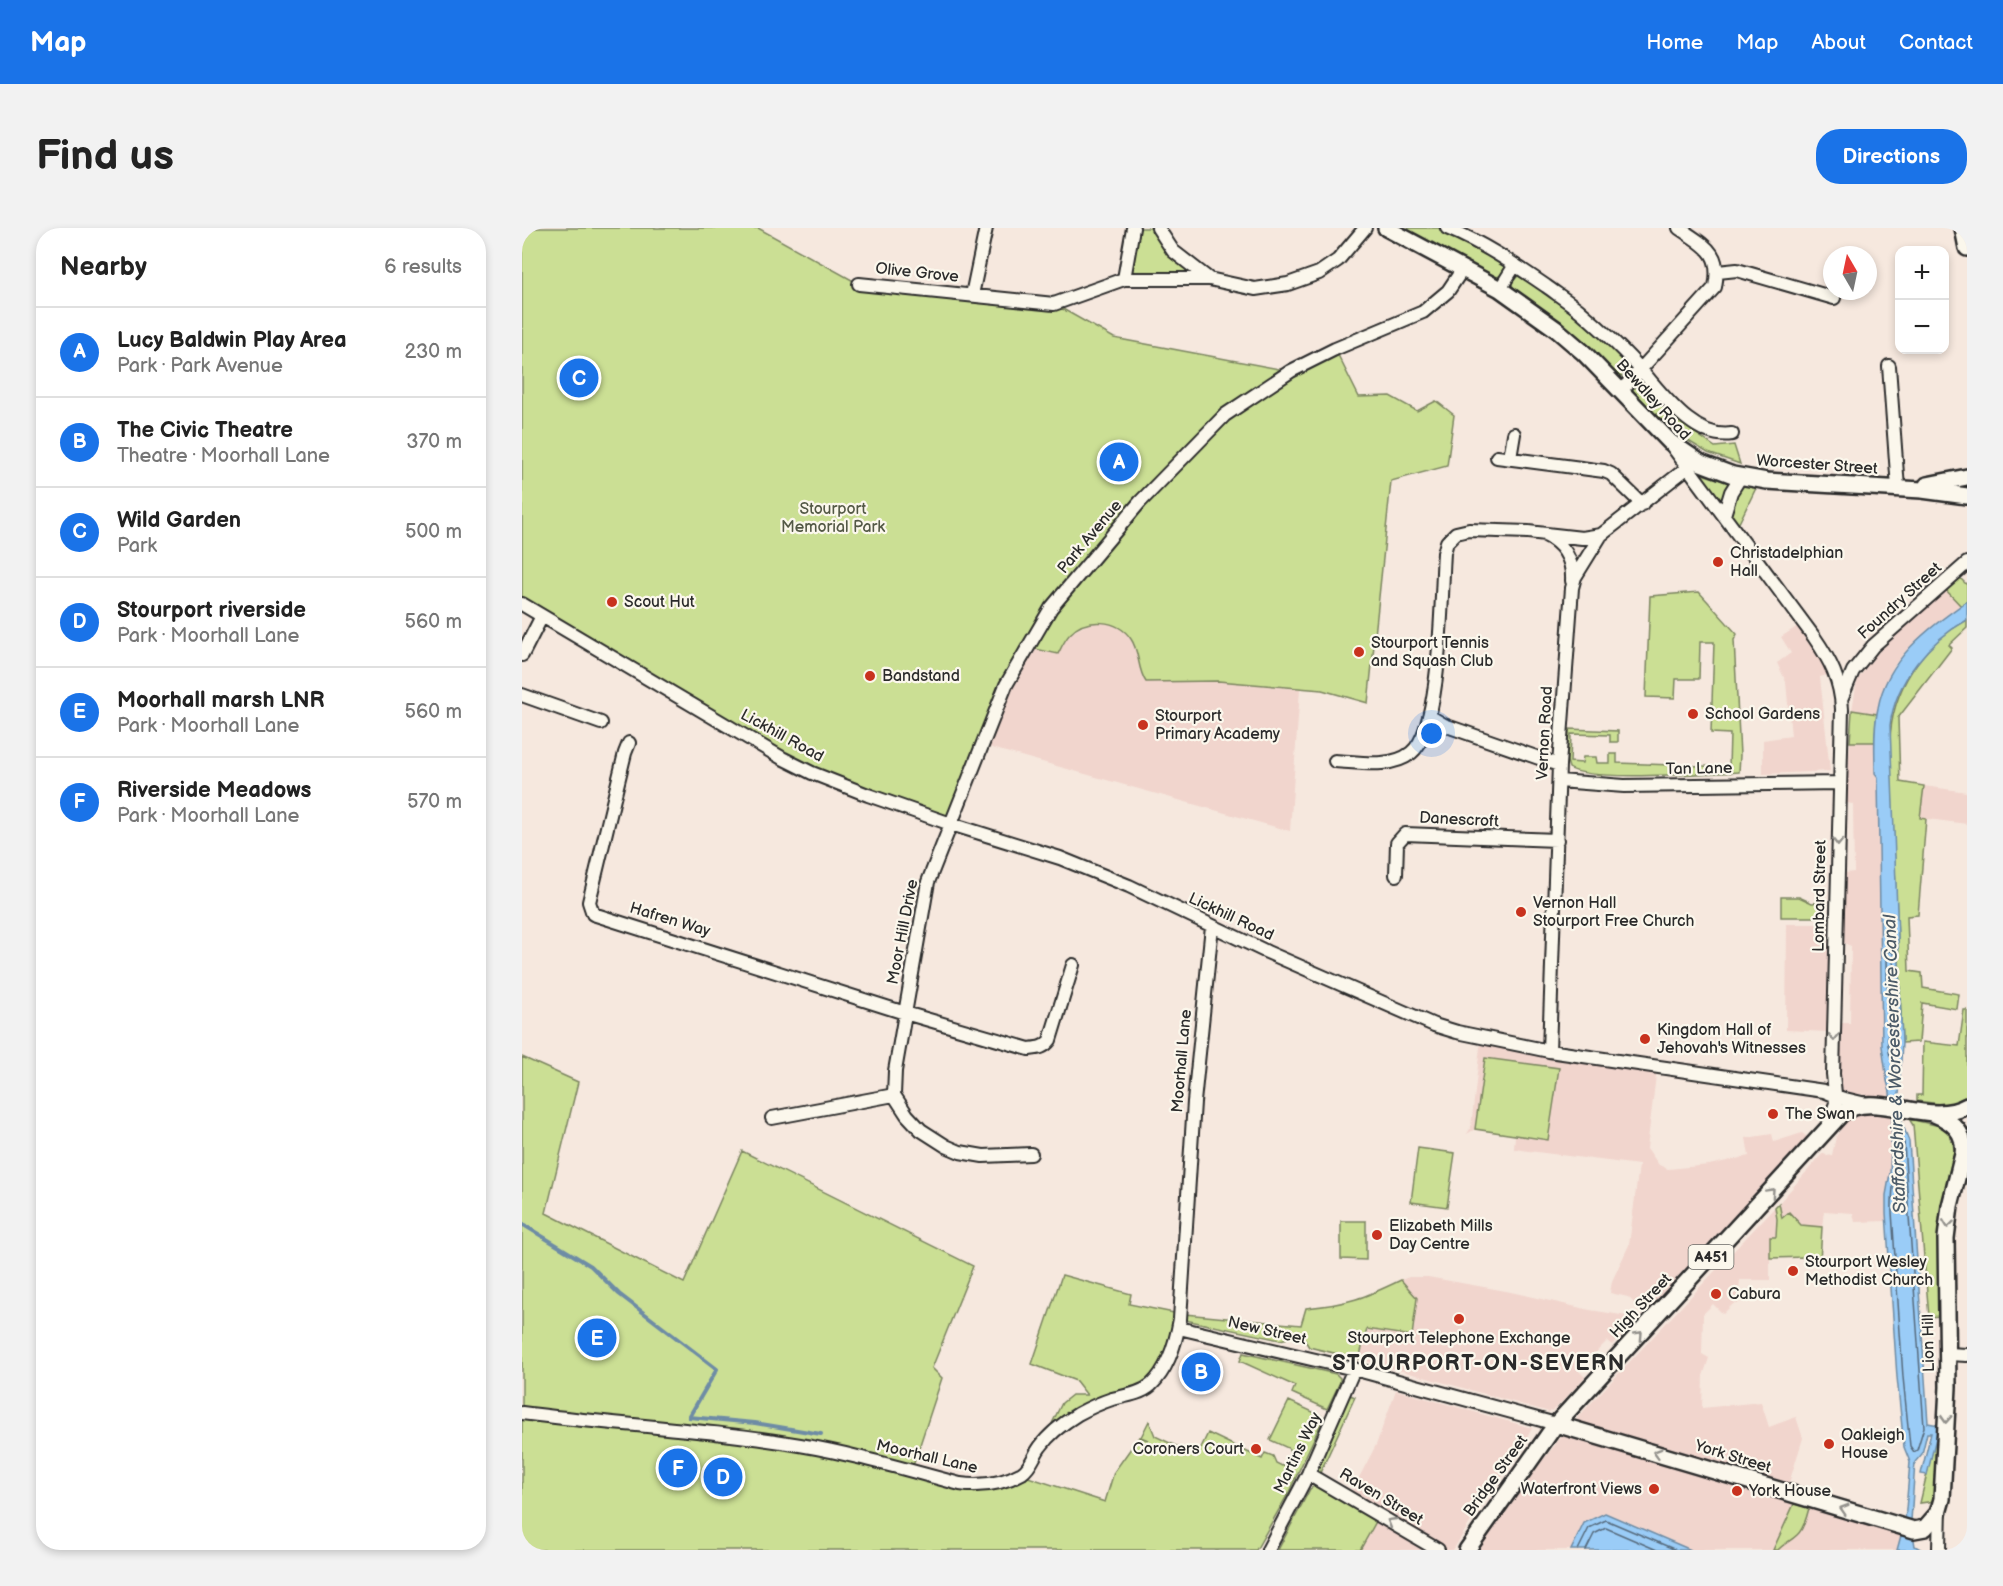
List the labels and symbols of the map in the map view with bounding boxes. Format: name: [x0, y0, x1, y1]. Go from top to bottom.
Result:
north arrow: [1823, 246, 1877, 300]
street label: Olive Grove: [874, 259, 960, 287]
pin: C: [560, 356, 598, 400]
street label: Bewdley Road: [1612, 356, 1694, 444]
pin: A: [1100, 440, 1138, 484]
street label: Worcester Street: [1756, 451, 1878, 479]
street label: Park Avenue: [1054, 496, 1127, 578]
park label: Stourport Memorial Park: [781, 500, 885, 537]
place label: Christadelphian Hall: [1730, 544, 1843, 581]
marker: Christadelphian Hall: [1711, 555, 1725, 569]
street label: Foundry Street: [1854, 558, 1946, 643]
place label: Scout Hut: [624, 593, 695, 612]
marker: Scout Hut: [605, 595, 619, 609]
place label: Stourport Tennis and Squash Club: [1371, 634, 1493, 671]
marker: Stourport Tennis and Squash Club: [1352, 645, 1366, 659]
place label: Bandstand: [882, 667, 960, 686]
marker: Bandstand: [863, 669, 877, 683]
street label: Vernon Road: [1533, 686, 1557, 780]
street label: Lickhill Road: [737, 705, 827, 767]
place label: School Gardens: [1705, 705, 1820, 724]
place label: Stourport Primary Academy: [1155, 707, 1281, 744]
marker: School Gardens: [1686, 707, 1700, 721]
marker: Stourport Primary Academy: [1136, 718, 1150, 732]
your location: [1417, 719, 1446, 748]
street label: Tan Lane: [1666, 759, 1733, 779]
street label: Danescroft: [1419, 808, 1499, 832]
one-way arrow: [1832, 837, 1845, 846]
street label: Lombard Street: [1810, 840, 1830, 952]
street label: Moor Hill Drive: [884, 877, 923, 986]
street label: Lickhill Road: [1185, 889, 1277, 945]
place label: Vernon Hall Stourport Free Church: [1533, 894, 1695, 931]
street label: Hafren Way: [627, 899, 713, 941]
marker: Vernon Hall Stourport Free Church: [1514, 905, 1528, 919]
water label: Staffordshire & Worcestershire Canal: [1879, 913, 1911, 1214]
street label: Moorhall Lane: [1168, 1008, 1196, 1113]
place label: Kingdom Hall of Jehovah's Witnesses: [1657, 1021, 1806, 1058]
marker: Kingdom Hall of Jehovah's Witnesses: [1638, 1032, 1652, 1046]
one-way arrow: [1828, 1032, 1840, 1041]
place label: The Swan: [1785, 1105, 1855, 1124]
marker: The Swan: [1766, 1107, 1780, 1121]
one-way arrow: [1764, 1189, 1775, 1199]
place label: Elizabeth Mills Day Centre: [1389, 1217, 1493, 1254]
one-way arrow: [1942, 1219, 1954, 1228]
marker: Elizabeth Mills Day Centre: [1370, 1228, 1384, 1242]
road number: A451: [1688, 1245, 1734, 1269]
place label: Stourport Wesley Methodist Church: [1805, 1253, 1933, 1290]
marker: Stourport Wesley Methodist Church: [1786, 1264, 1800, 1278]
street label: High Street: [1606, 1270, 1676, 1342]
place label: Cabura: [1728, 1285, 1781, 1304]
marker: Cabura: [1709, 1287, 1723, 1301]
marker: Stourport Telephone Exchange: [1452, 1312, 1466, 1326]
street label: New Street: [1226, 1313, 1308, 1349]
street label: Lion Hill: [1919, 1314, 1939, 1372]
pin: E: [578, 1316, 616, 1360]
place label: Stourport Telephone Exchange: [1348, 1329, 1571, 1348]
one-way arrow: [1631, 1332, 1642, 1343]
pin: B: [1182, 1350, 1220, 1394]
district label: STOURPORT-ON-SEVERN: [1332, 1350, 1626, 1377]
street label: Martins Way: [1270, 1409, 1326, 1497]
one-way arrow: [1940, 1414, 1953, 1423]
place label: Oakleigh House: [1841, 1426, 1905, 1463]
street label: Bridge Street: [1460, 1431, 1532, 1521]
street label: Moorhall Lane: [874, 1436, 980, 1478]
street label: York Street: [1692, 1436, 1773, 1478]
marker: Oakleigh House: [1822, 1437, 1836, 1451]
place label: Coroners Court: [1132, 1440, 1244, 1459]
marker: Coroners Court: [1249, 1442, 1263, 1456]
pin: F: [658, 1446, 698, 1490]
one-way arrow: [1652, 1448, 1663, 1460]
pin: D: [704, 1454, 742, 1500]
street label: Raven Street: [1336, 1465, 1426, 1529]
place label: Waterfront Views: [1521, 1480, 1642, 1499]
marker: Waterfront Views: [1647, 1482, 1661, 1496]
place label: York House: [1748, 1482, 1831, 1501]
marker: York House: [1730, 1484, 1744, 1498]
one-way arrow: [1839, 1504, 1850, 1516]
one-way arrow: [1387, 1518, 1397, 1529]

